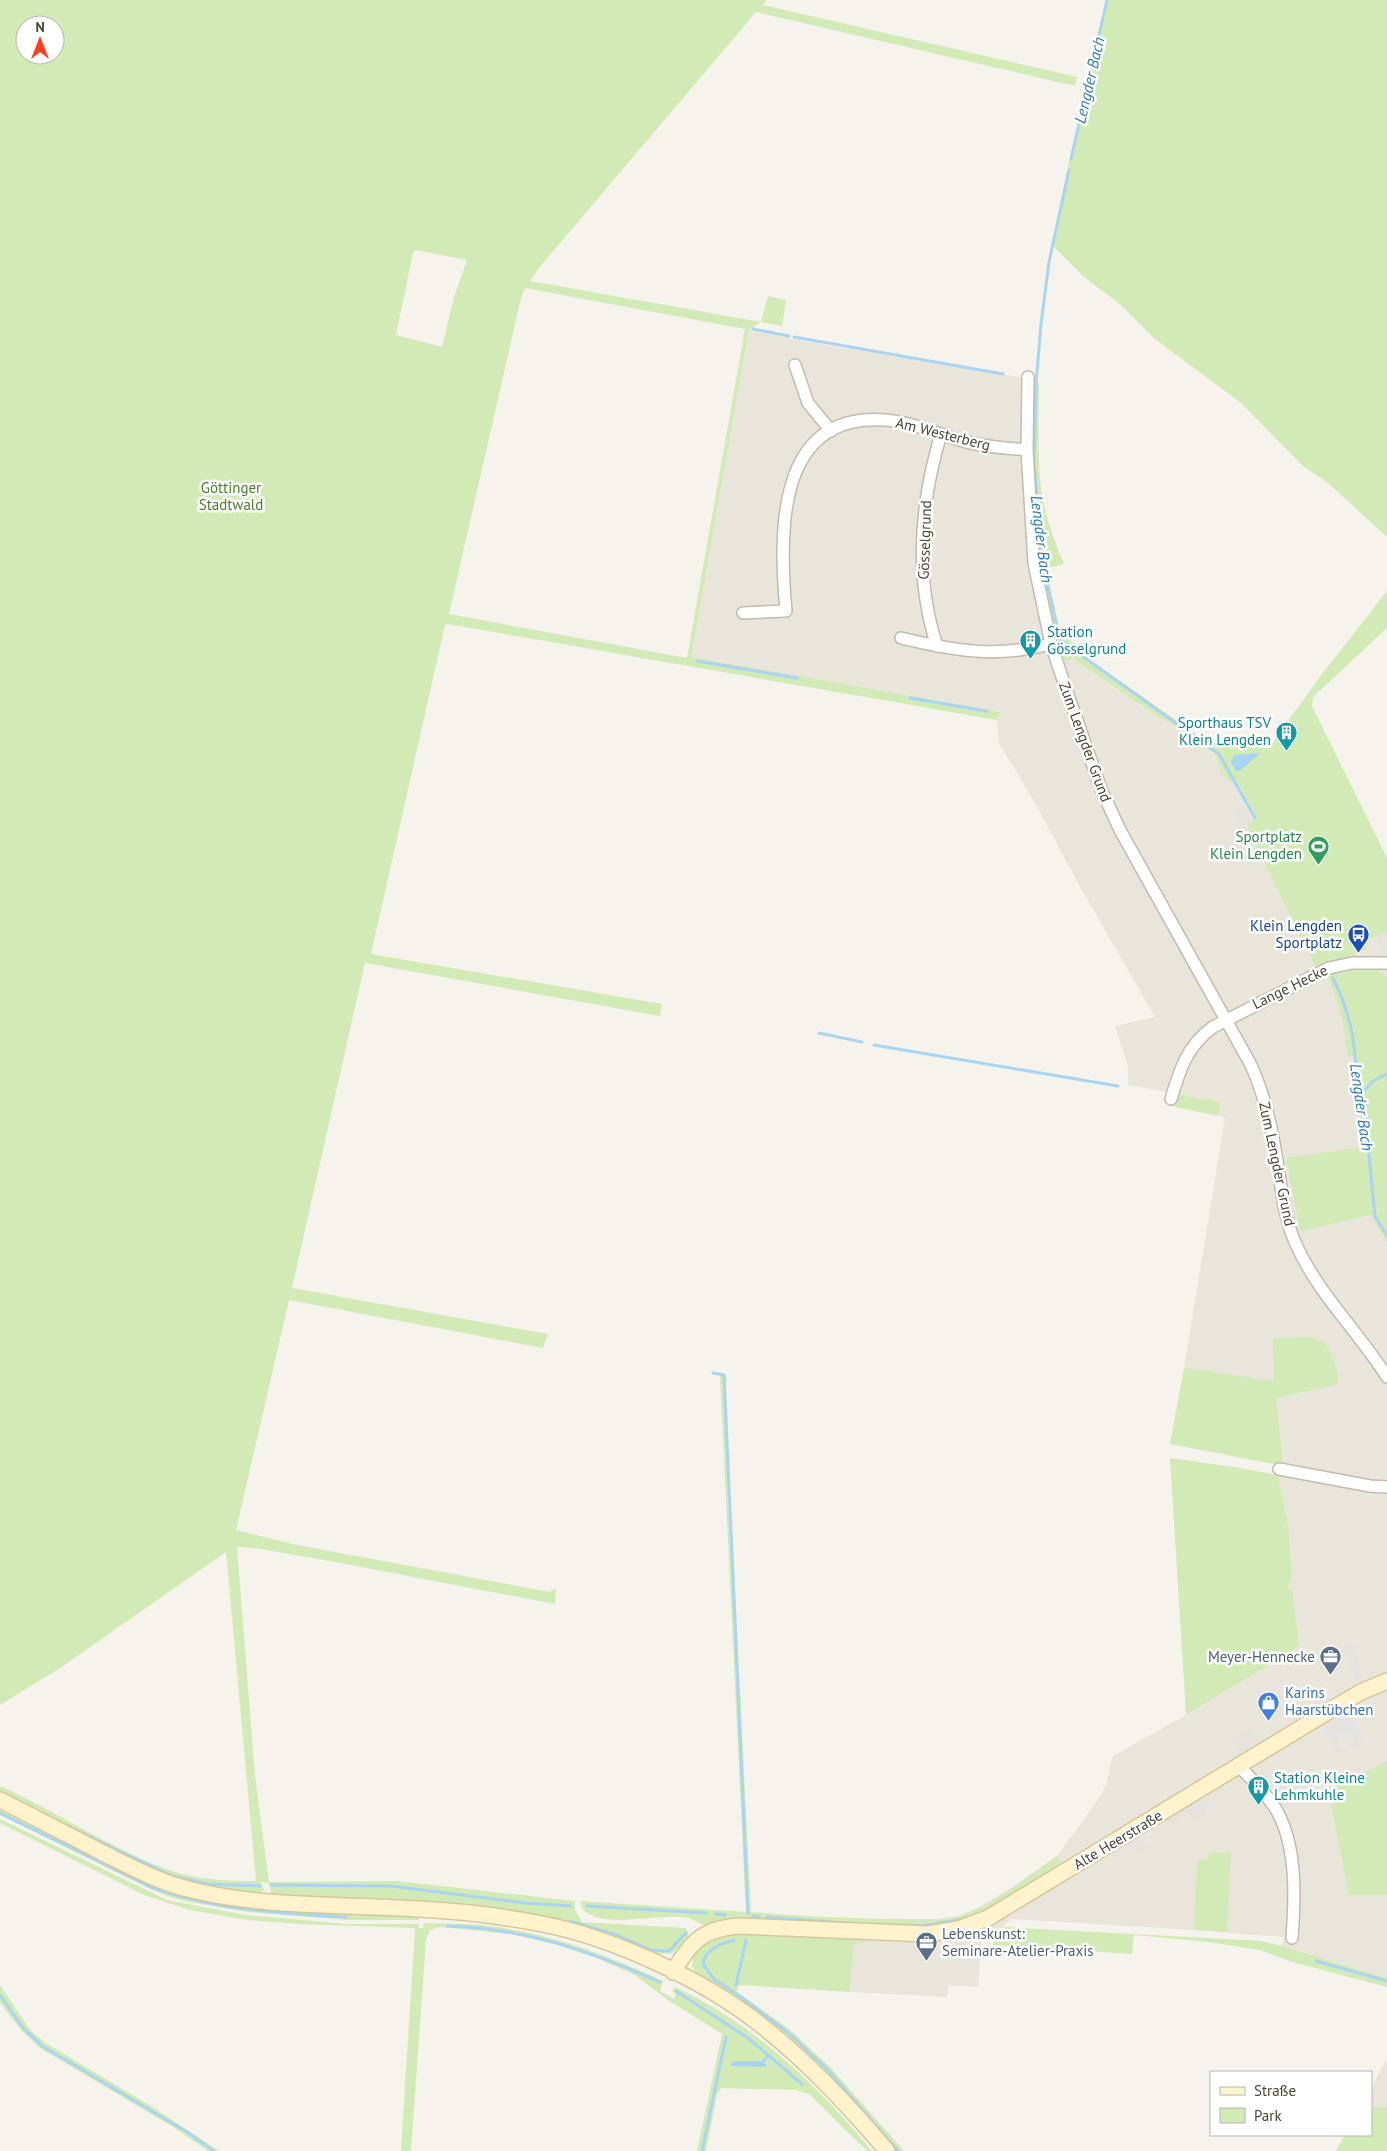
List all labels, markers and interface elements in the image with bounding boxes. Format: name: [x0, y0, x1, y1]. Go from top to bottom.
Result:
north arrow: [15, 15, 65, 65]
text: N: [35, 18, 45, 36]
water label: Lengder Bach: [1069, 35, 1109, 125]
street label: Am Westerberg: [894, 413, 992, 454]
park label: Göttinger Stadtwald: [199, 478, 263, 514]
water label: Lengder Bach: [1027, 494, 1057, 584]
street label: Gösselgrund: [914, 500, 935, 580]
place label: Station Gösselgrund: [1047, 622, 1126, 658]
building icon: Station Gösselgrund: [1019, 629, 1043, 660]
street label: Zum Lengder Grund: [1055, 679, 1116, 804]
place label: Sporthaus TSV Klein Lengden: [1178, 713, 1271, 749]
building icon: Sporthaus TSV Klein Lengden: [1275, 720, 1299, 751]
place label: Sportplatz Klein Lengden: [1210, 827, 1302, 863]
sports icon: Sportplatz Klein Lengden: [1306, 834, 1330, 865]
place label: Klein Lengden Sportplatz: [1250, 916, 1342, 952]
bus stop icon: Klein Lengden Sportplatz: [1346, 923, 1370, 954]
street label: Lange Hecke: [1249, 960, 1331, 1013]
water label: Lengder Bach: [1346, 1062, 1378, 1152]
street label: Zum Lengder Grund: [1255, 1100, 1300, 1228]
office icon: Meyer-Hennecke: [1319, 1645, 1343, 1676]
place label: Meyer-Hennecke: [1208, 1647, 1315, 1666]
place label: Karins Haarstübchen: [1285, 1683, 1373, 1719]
shop icon: Karins Haarstübchen: [1257, 1690, 1281, 1721]
place label: Station Kleine Lehmkuhle: [1274, 1768, 1365, 1804]
building icon: Station Kleine Lehmkuhle: [1246, 1775, 1270, 1806]
street label: Alte Heerstraße: [1070, 1806, 1166, 1874]
place label: Lebenskunst: Seminare-Atelier-Praxis: [942, 1924, 1094, 1960]
office icon: Lebenskunst: Seminare-Atelier-Praxis: [914, 1931, 938, 1962]
legend: [1210, 2071, 1372, 2136]
text: Straße: [1254, 2081, 1296, 2100]
text: Park: [1254, 2106, 1282, 2125]

